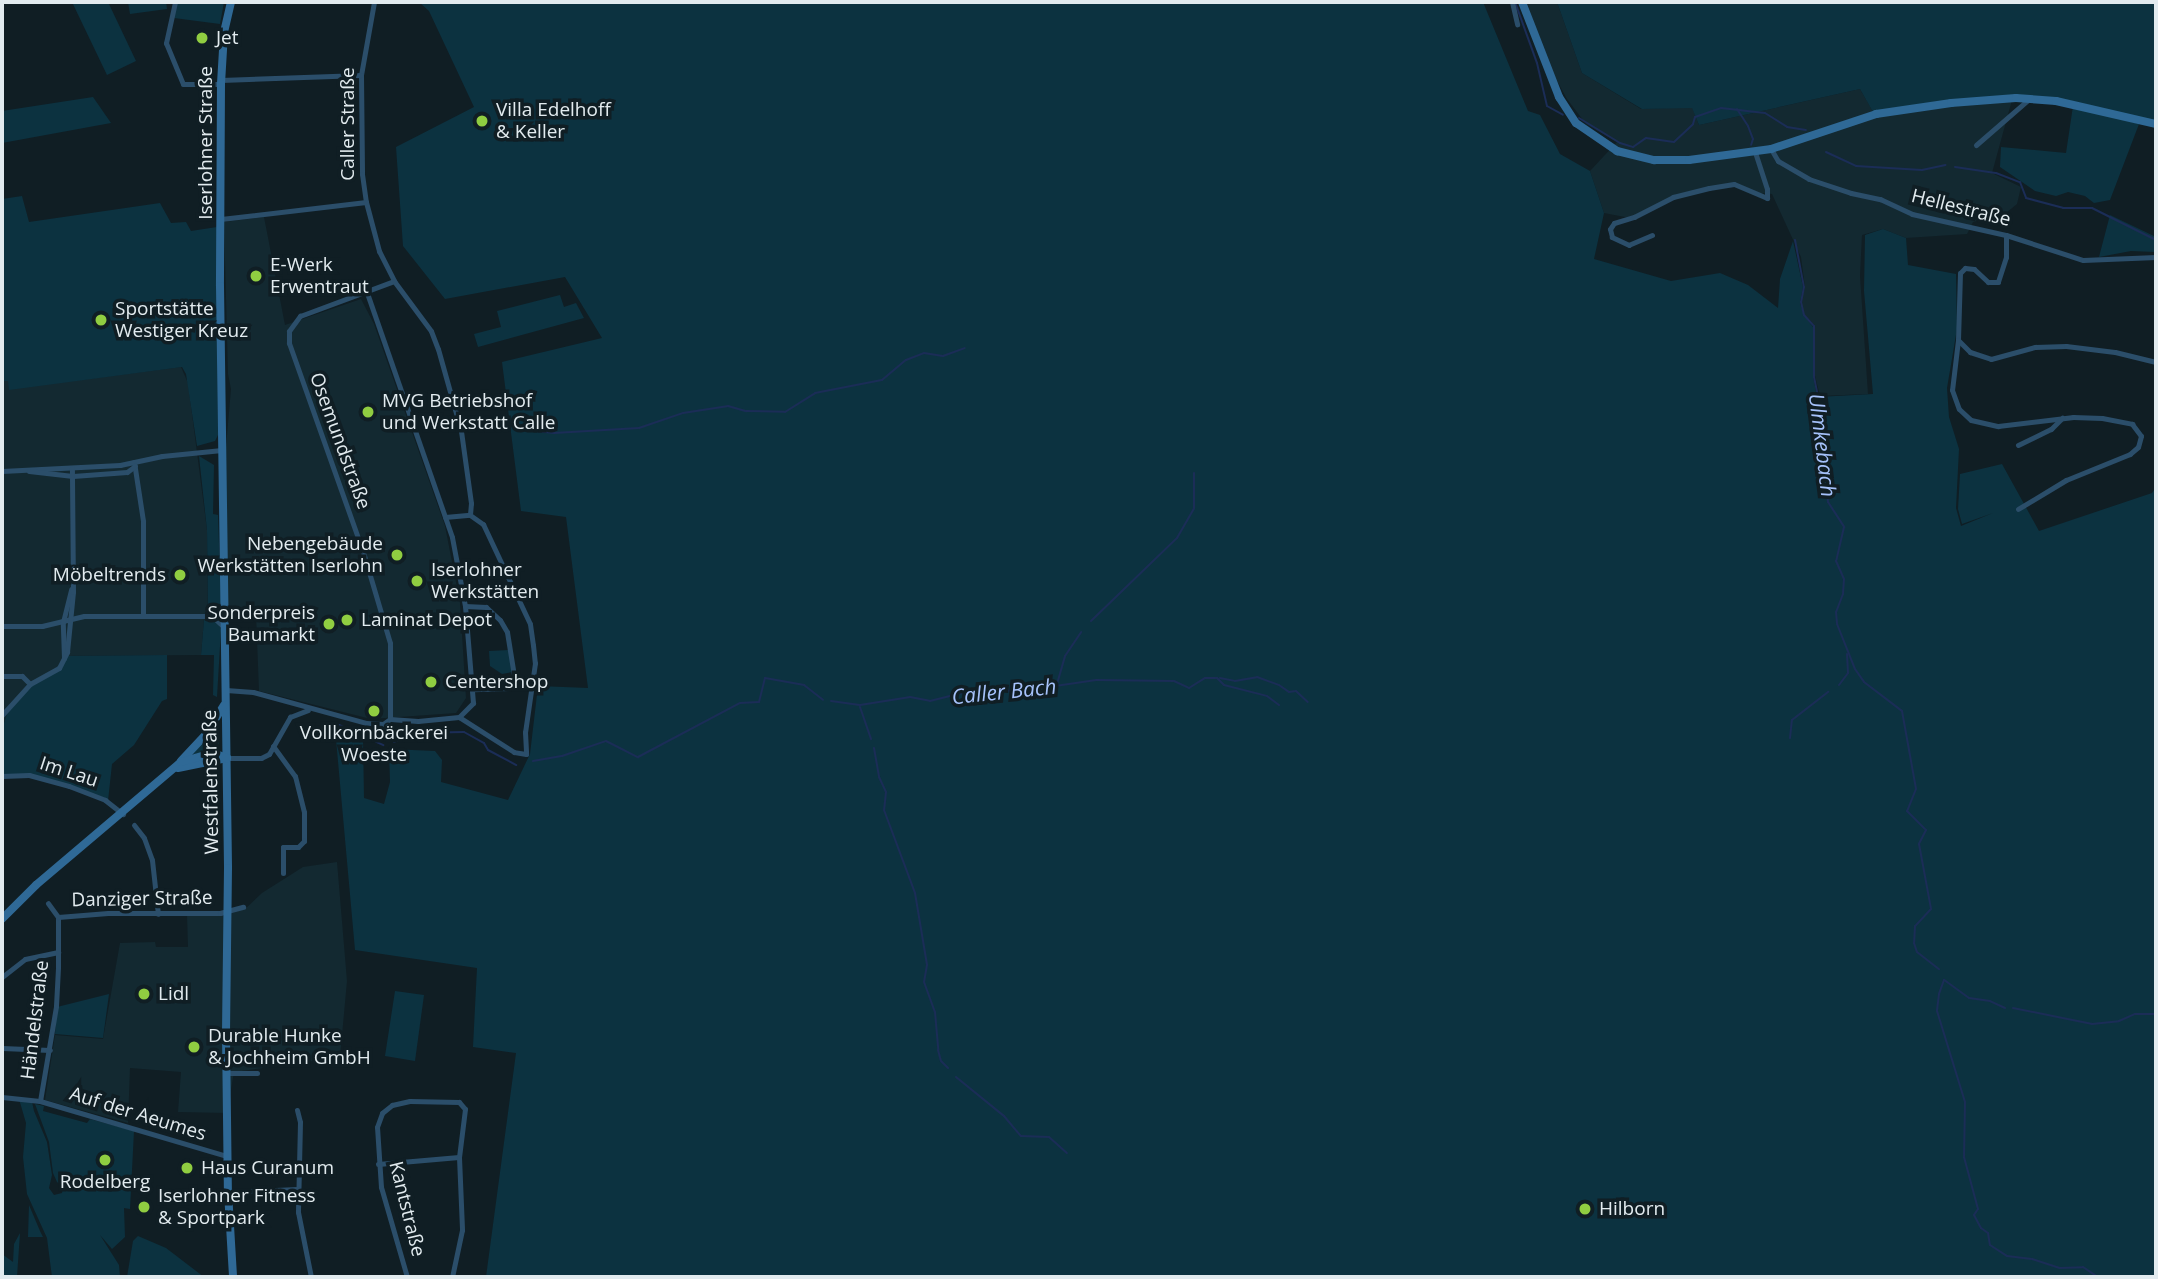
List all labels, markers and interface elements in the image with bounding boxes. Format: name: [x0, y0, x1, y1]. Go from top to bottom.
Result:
place label: Jet: [216, 27, 239, 49]
marker: Jet: [194, 30, 210, 46]
street label: Iserlohner Straße: [195, 66, 217, 220]
street label: Caller Straße: [337, 67, 359, 181]
place label: Villa Edelhoff & Keller: [496, 99, 611, 143]
marker: Villa Edelhoff & Keller: [474, 113, 490, 129]
street label: Hellestraße: [1909, 185, 2013, 231]
place label: E-Werk Erwentraut: [270, 254, 369, 298]
marker: E-Werk Erwentraut: [248, 268, 264, 284]
place label: Sportstätte Westiger Kreuz: [115, 298, 248, 342]
marker: Sportstätte Westiger Kreuz: [93, 312, 109, 328]
street label: Osemundstraße: [305, 370, 375, 512]
place label: MVG Betriebshof und Werkstatt Calle: [382, 390, 555, 434]
water label: Ulmkebach: [1804, 392, 1842, 498]
marker: MVG Betriebshof und Werkstatt Calle: [360, 404, 376, 420]
place label: Nebengebäude Werkstätten Iserlohn: [198, 533, 383, 577]
marker: Nebengebäude Werkstätten Iserlohn: [389, 547, 405, 563]
place label: Iserlohner Werkstätten: [431, 559, 539, 603]
place label: Möbeltrends: [53, 564, 166, 586]
marker: Möbeltrends: [172, 567, 188, 583]
marker: Iserlohner Werkstätten: [409, 573, 425, 589]
place label: Sonderpreis Baumarkt: [208, 602, 315, 646]
place label: Laminat Depot: [361, 609, 492, 631]
marker: Laminat Depot: [339, 612, 355, 628]
marker: Sonderpreis Baumarkt: [321, 616, 337, 632]
place label: Centershop: [445, 671, 548, 693]
water label: Caller Bach: [950, 673, 1058, 709]
marker: Centershop: [423, 674, 439, 690]
marker: Vollkornbäckerei Woeste: [366, 703, 382, 719]
street label: Westfalenstraße: [198, 709, 224, 855]
place label: Vollkornbäckerei Woeste: [300, 722, 448, 766]
street label: Im Lau: [37, 752, 101, 792]
street label: Danziger Straße: [71, 886, 213, 912]
street label: Händelstraße: [16, 959, 54, 1081]
place label: Lidl: [158, 983, 189, 1005]
marker: Lidl: [136, 986, 152, 1002]
place label: Durable Hunke & Jochheim GmbH: [208, 1025, 371, 1069]
marker: Durable Hunke & Jochheim GmbH: [186, 1039, 202, 1055]
street label: Auf der Aeumes: [67, 1082, 209, 1146]
marker: Rodelberg: [97, 1152, 113, 1168]
place label: Haus Curanum: [201, 1157, 334, 1179]
street label: Kantstraße: [384, 1159, 430, 1259]
marker: Haus Curanum: [179, 1160, 195, 1176]
place label: Rodelberg: [60, 1171, 150, 1193]
place label: Iserlohner Fitness & Sportpark: [158, 1185, 316, 1229]
place label: Hilborn: [1599, 1198, 1665, 1220]
marker: Iserlohner Fitness & Sportpark: [136, 1199, 152, 1215]
marker: Hilborn: [1577, 1201, 1593, 1217]

